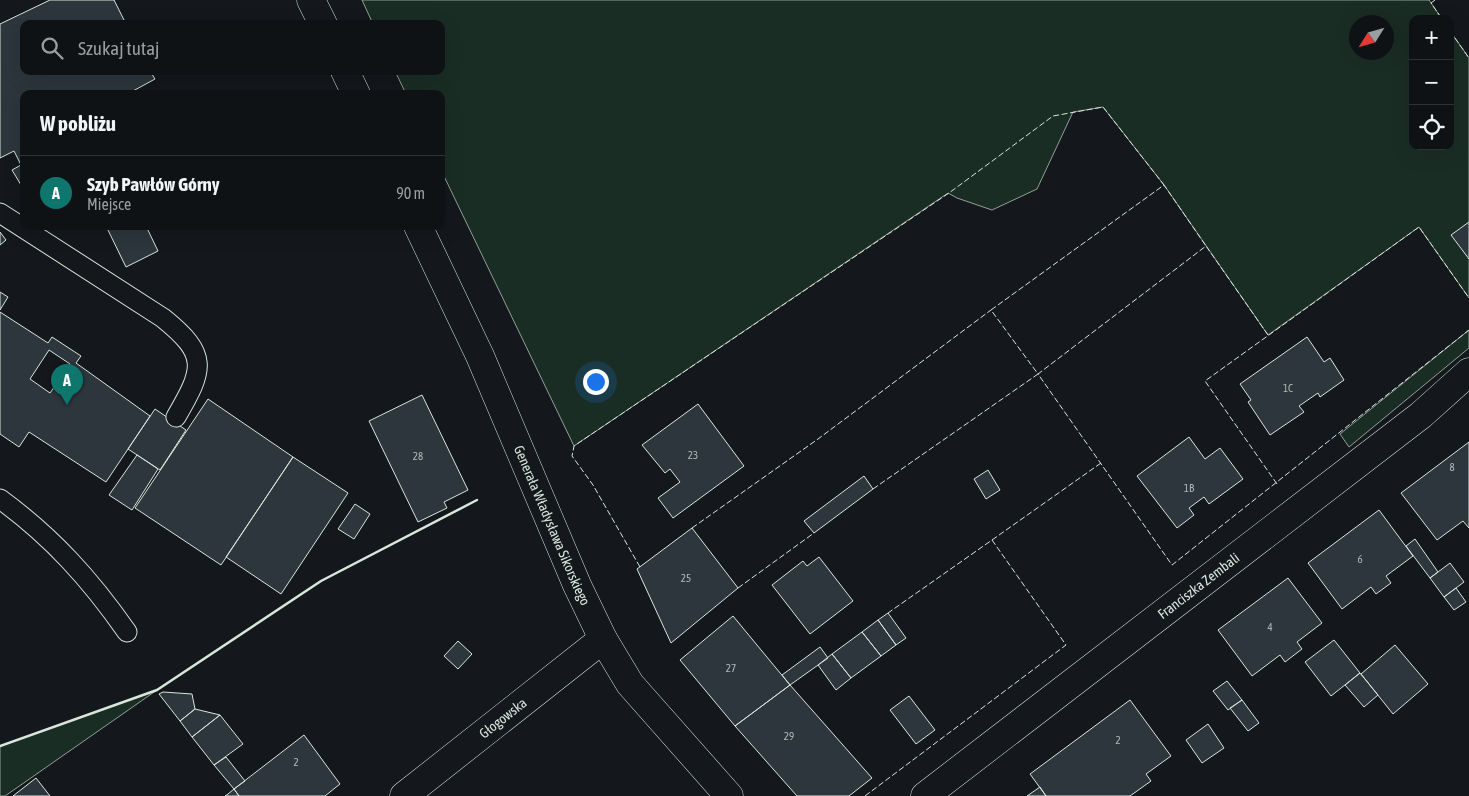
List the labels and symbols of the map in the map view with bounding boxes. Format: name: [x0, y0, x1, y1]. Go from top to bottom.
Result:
north arrow: [1349, 15, 1394, 60]
pin: A: [51, 364, 83, 405]
your location: [583, 369, 609, 395]
house number: 1C: [1283, 382, 1293, 394]
street label: Generała Władysława Sikorskiego: [511, 443, 594, 608]
house number: 23: [688, 449, 698, 461]
house number: 28: [413, 450, 423, 462]
house number: 8: [1449, 461, 1455, 473]
house number: 1B: [1184, 482, 1195, 494]
street label: Franciszka Zembali: [1155, 550, 1243, 622]
house number: 6: [1357, 553, 1363, 565]
house number: 25: [681, 572, 691, 584]
house number: 4: [1267, 621, 1273, 633]
house number: 27: [726, 662, 736, 674]
street label: Głogowska: [476, 694, 530, 742]
house number: 29: [784, 730, 794, 742]
house number: 2: [1115, 734, 1121, 746]
house number: 2: [293, 756, 299, 768]

